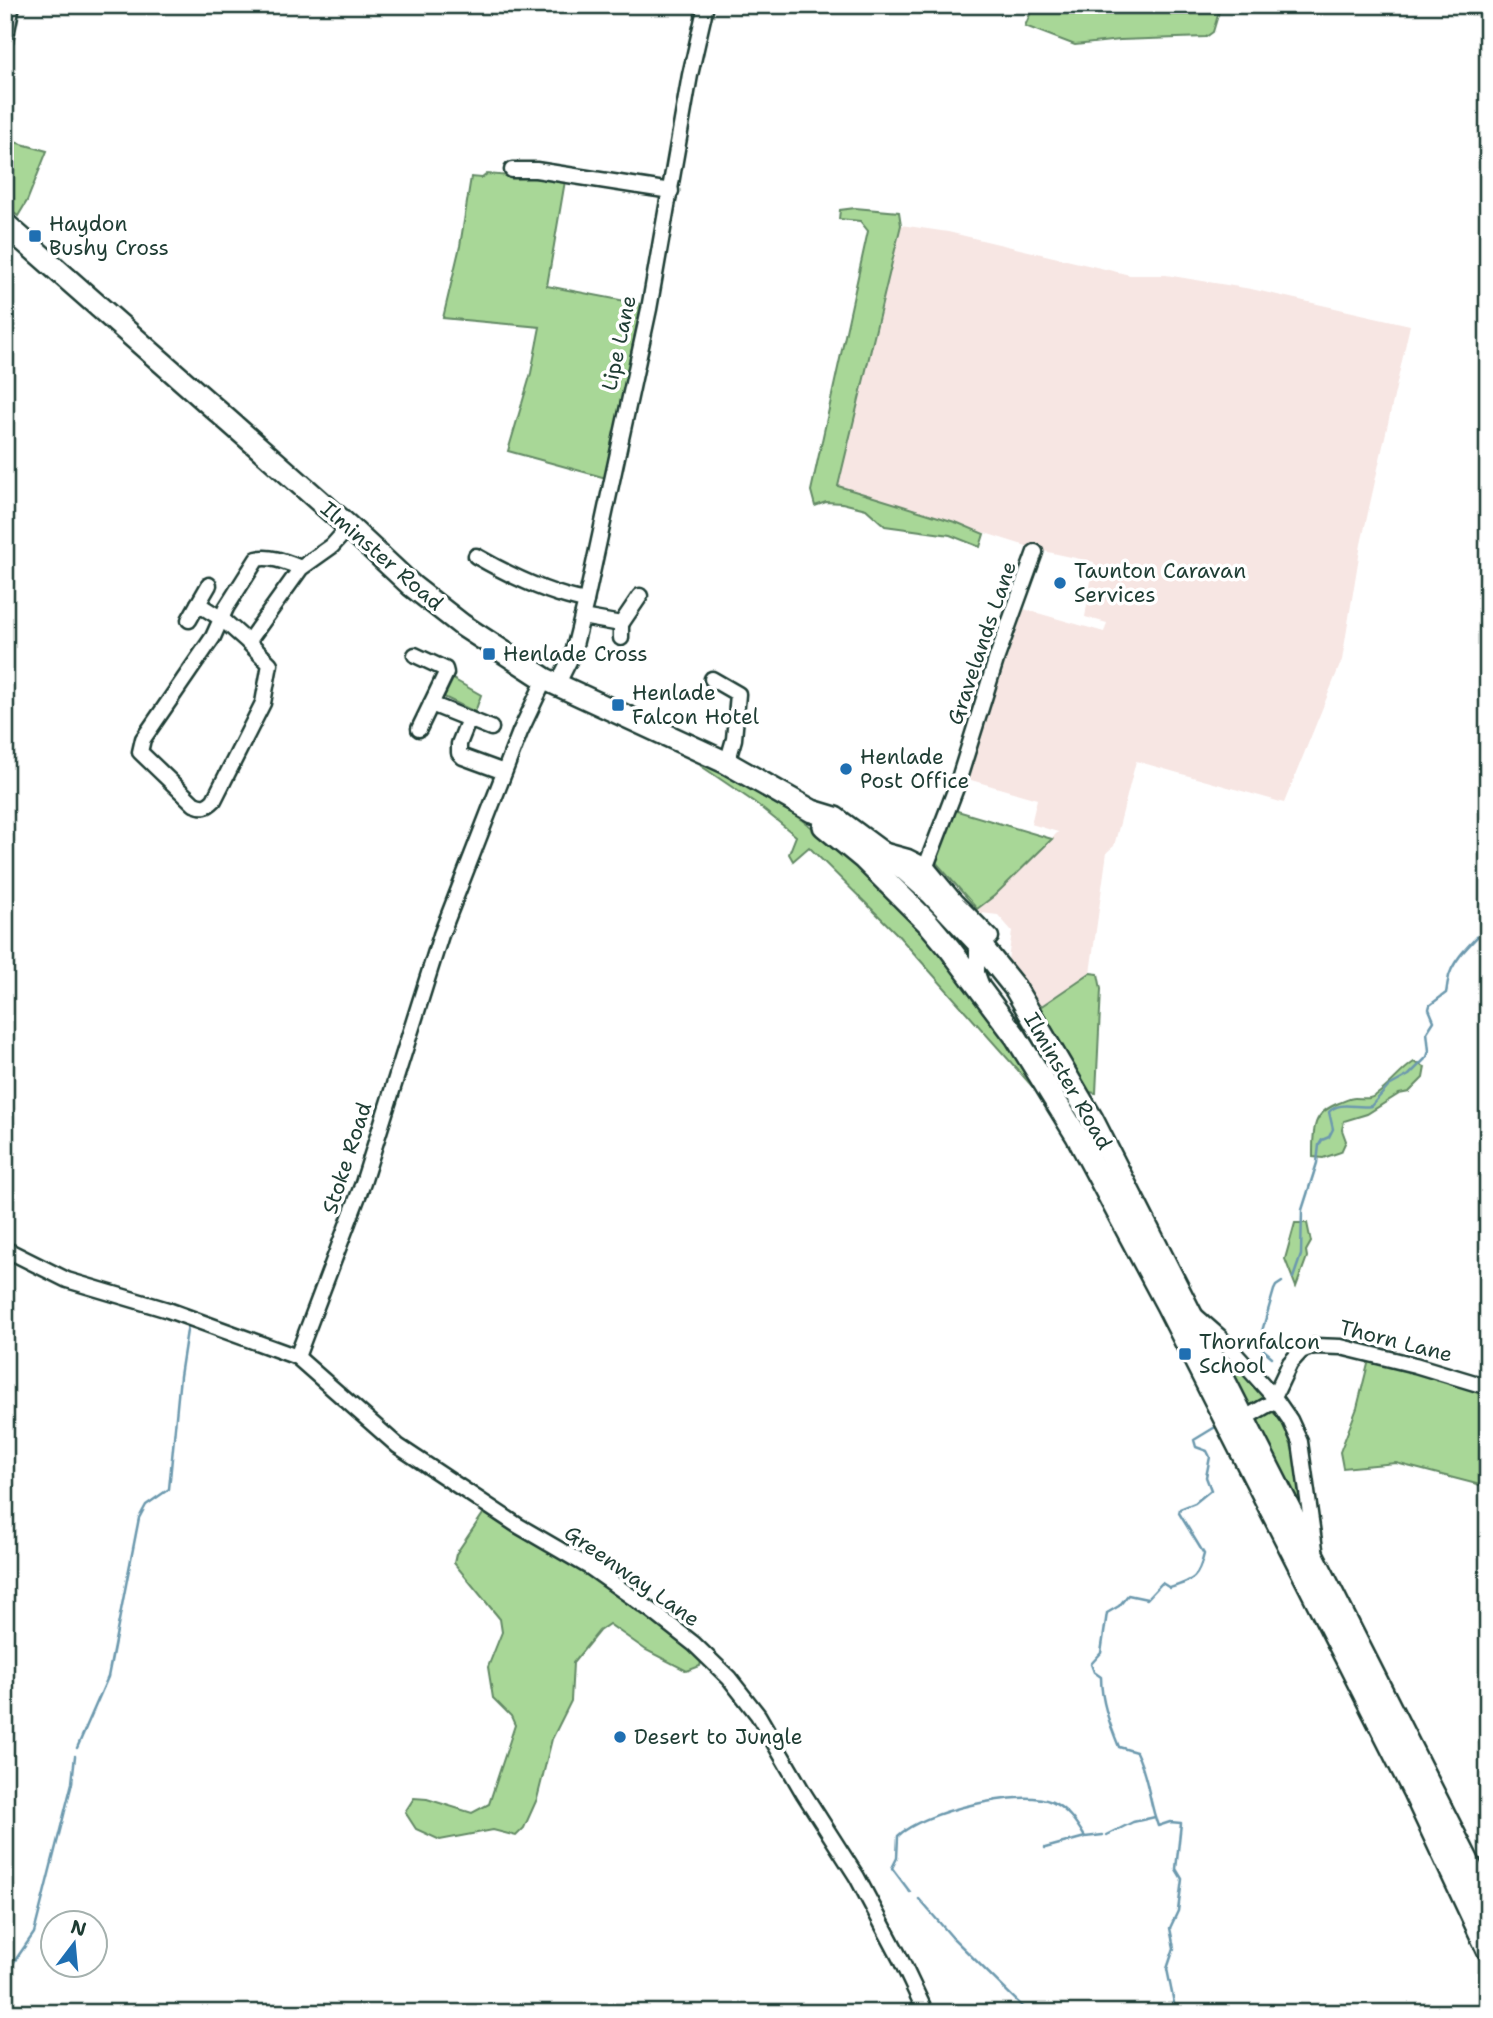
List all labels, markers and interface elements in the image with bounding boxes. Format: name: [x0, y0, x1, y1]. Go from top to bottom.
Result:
place label: Haydon Bushy Cross: [49, 210, 169, 262]
marker: Haydon Bushy Cross: [27, 228, 43, 244]
street label: Lipe Lane: [595, 293, 643, 393]
street label: Ilminster Road: [315, 495, 449, 617]
street label: Gravelands Lane: [941, 557, 1023, 729]
place label: Taunton Caravan Services: [1074, 557, 1246, 609]
marker: Taunton Caravan Services: [1052, 575, 1068, 591]
place label: Henlade Cross: [503, 640, 648, 668]
marker: Henlade Cross: [481, 646, 497, 662]
place label: Henlade Falcon Hotel: [632, 679, 760, 731]
marker: Henlade Falcon Hotel: [610, 697, 626, 713]
place label: Henlade Post Office: [860, 743, 969, 795]
marker: Henlade Post Office: [838, 761, 854, 777]
street label: Ilminster Road: [1017, 1007, 1119, 1155]
street label: Stoke Road: [316, 1099, 378, 1217]
street label: Thorn Lane: [1337, 1313, 1455, 1369]
place label: Thornfalcon School: [1199, 1328, 1320, 1380]
marker: Thornfalcon School: [1177, 1346, 1193, 1362]
street label: Greenway Lane: [559, 1519, 705, 1633]
place label: Desert to Jungle: [634, 1723, 803, 1751]
marker: Desert to Jungle: [612, 1729, 628, 1745]
north arrow: [38, 1910, 108, 1980]
text: N: [68, 1914, 89, 1942]

